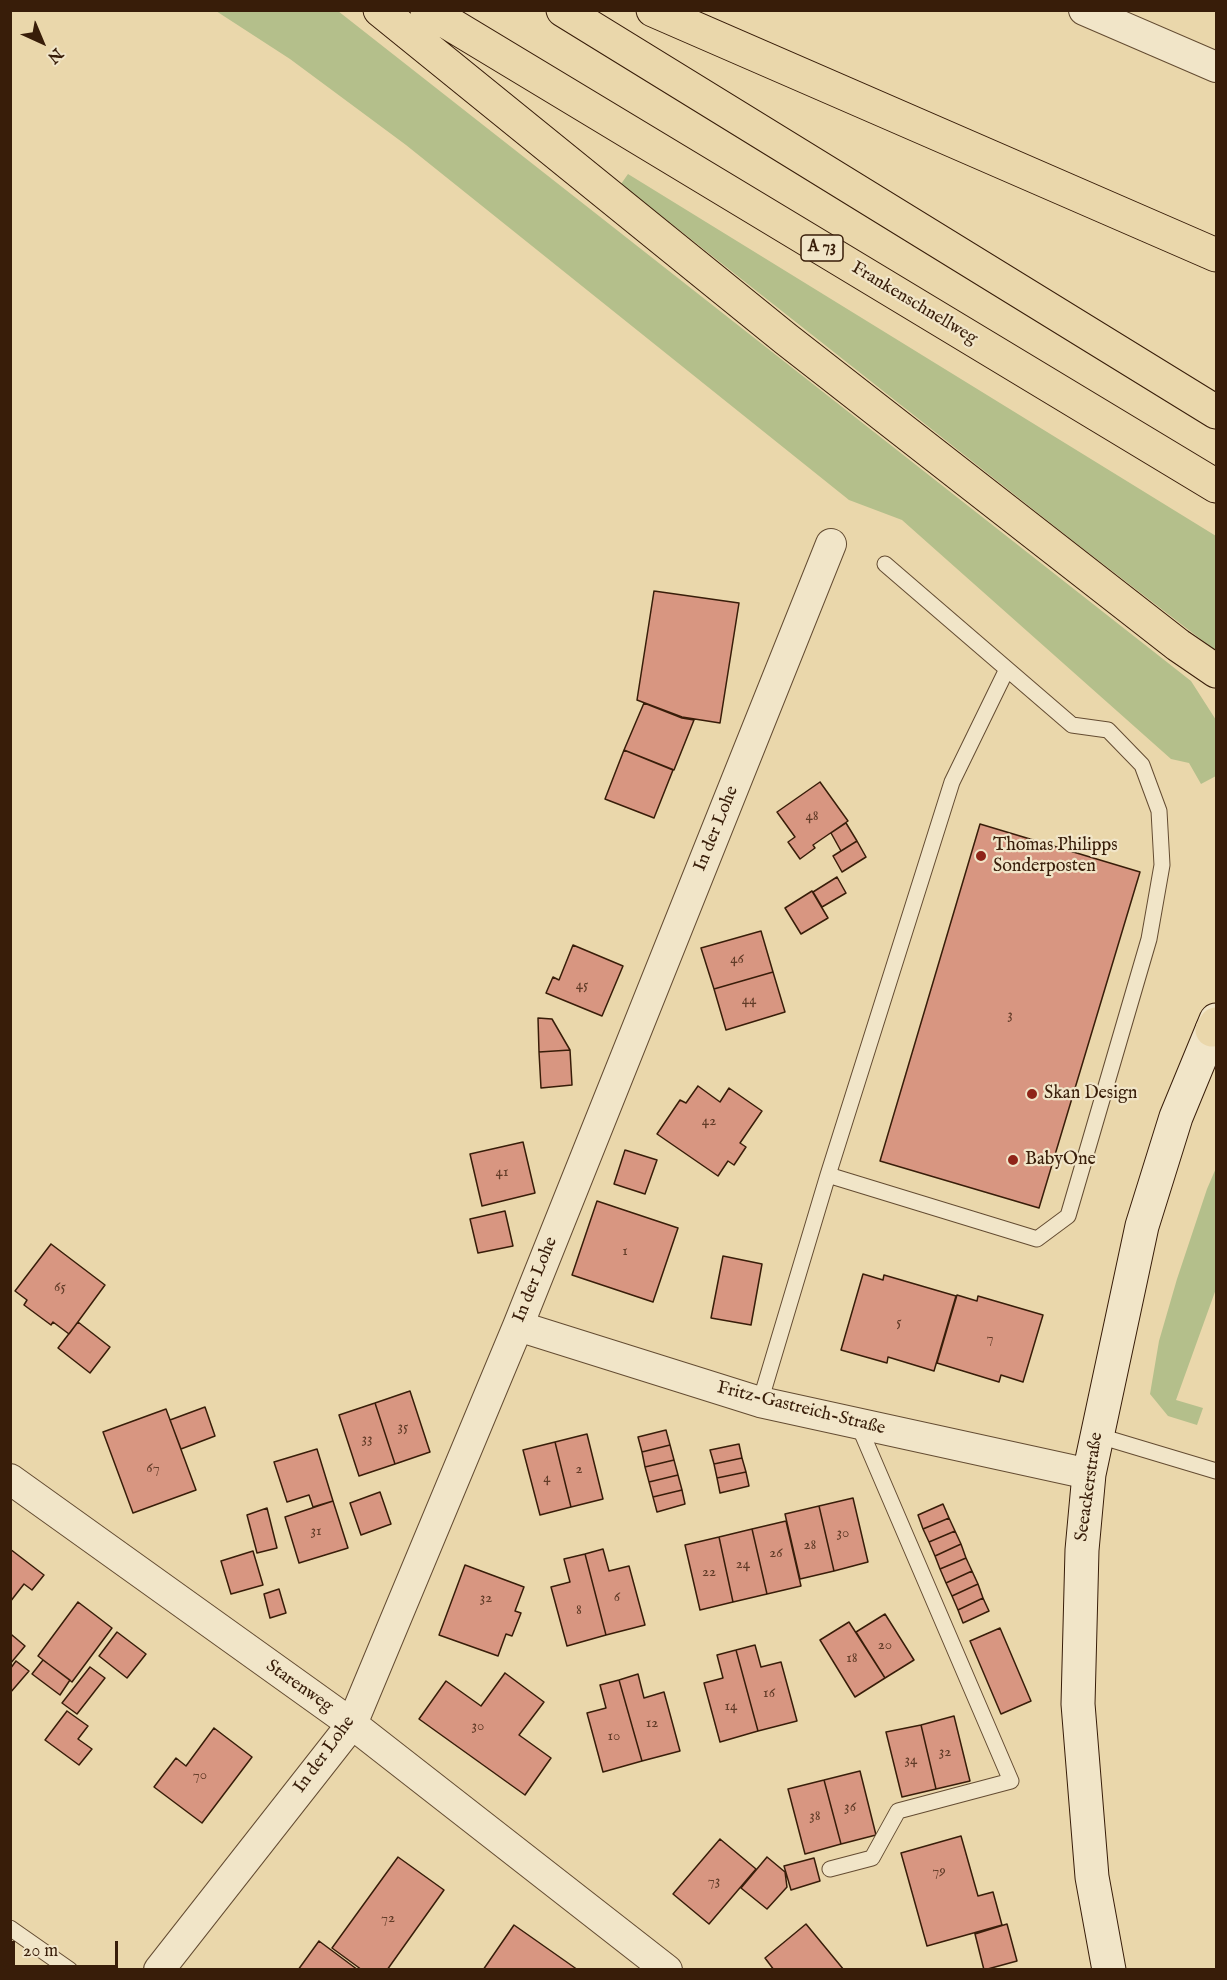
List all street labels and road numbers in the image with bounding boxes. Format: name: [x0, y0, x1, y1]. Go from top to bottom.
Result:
road number: A 73: [801, 235, 843, 261]
street label: Frankenschnellweg: [847, 258, 981, 350]
street label: In der Lohe: [690, 783, 744, 875]
street label: In der Lohe: [509, 1234, 563, 1326]
street label: Fritz-Gastreich-Straße: [715, 1378, 887, 1440]
street label: Seeackerstraße: [1072, 1431, 1108, 1543]
street label: Starenweg: [261, 1656, 337, 1718]
street label: In der Lohe: [290, 1712, 360, 1798]

